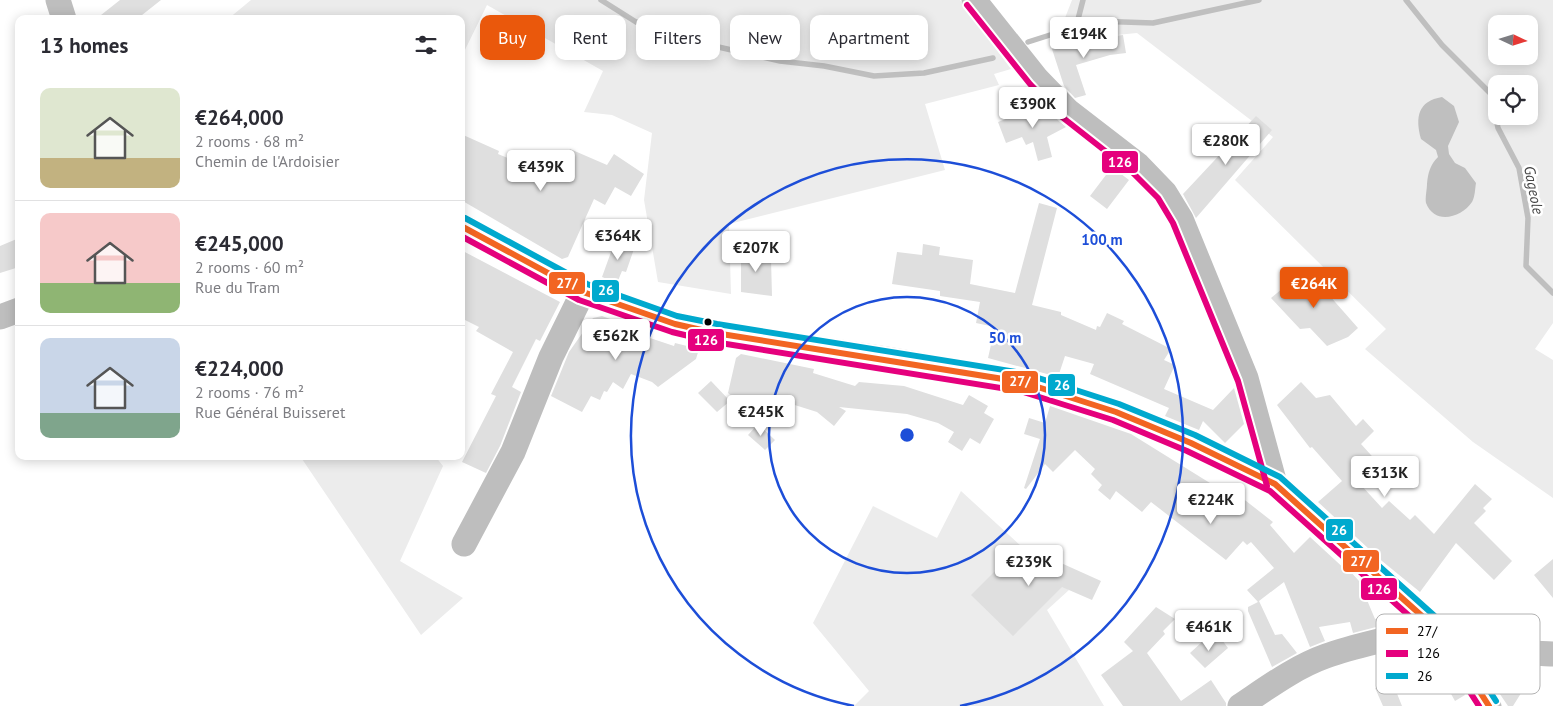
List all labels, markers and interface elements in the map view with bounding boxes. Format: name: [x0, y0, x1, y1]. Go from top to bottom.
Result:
chip: Buy: [480, 15, 545, 60]
chip: Rent: [555, 15, 626, 60]
chip: Filters: [636, 15, 720, 60]
chip: New: [730, 15, 800, 60]
chip: Apartment: [810, 15, 928, 60]
north arrow: [1488, 15, 1538, 65]
map controls: [1488, 15, 1538, 125]
pin: €194K: [1049, 17, 1119, 59]
text: €194K: [1061, 23, 1107, 43]
icon: filters: [412, 31, 440, 59]
text: 13 homes: [40, 32, 128, 59]
button: locate: [1488, 75, 1538, 125]
pin: €390K: [998, 86, 1068, 129]
text: €390K: [1010, 93, 1056, 113]
text: €264,000: [195, 104, 284, 131]
icon: home: [80, 108, 140, 168]
pin: €280K: [1191, 124, 1261, 166]
text: €280K: [1203, 130, 1249, 150]
text: 2 rooms · 68 m²: [195, 131, 304, 151]
pin: €439K: [506, 150, 576, 192]
line badge: 126: [1101, 150, 1139, 174]
text: Chemin de l'Ardoisier: [195, 151, 339, 171]
text: 126: [1108, 153, 1132, 171]
text: €439K: [518, 156, 564, 176]
water label: Gageole: [1520, 164, 1548, 216]
pin: €364K: [583, 218, 653, 261]
text: €364K: [595, 225, 641, 245]
text: €245,000: [195, 230, 284, 257]
pin: €207K: [721, 230, 791, 273]
text: 100 m: [1081, 230, 1123, 249]
icon: home: [80, 233, 140, 293]
text: €207K: [733, 237, 779, 257]
text: 2 rooms · 60 m²: [195, 257, 304, 277]
pin: €264K: [1279, 266, 1349, 309]
line badge: 27/: [548, 271, 586, 295]
text: €264K: [1291, 273, 1337, 293]
text: 27/: [556, 274, 579, 292]
text: Rue du Tram: [195, 277, 280, 297]
line badge: 26: [591, 279, 620, 303]
text: 26: [598, 281, 614, 299]
unlabelled marker: [703, 317, 713, 327]
pin: €562K: [581, 318, 651, 361]
text: €562K: [593, 325, 639, 345]
line badge: 126: [687, 328, 725, 352]
text: 50 m: [989, 328, 1021, 347]
text: 126: [694, 331, 718, 349]
text: €224,000: [195, 355, 284, 382]
icon: home: [80, 358, 140, 418]
line badge: 27/: [1001, 370, 1039, 394]
text: 27/: [1009, 372, 1032, 390]
line badge: 26: [1047, 373, 1076, 397]
text: 26: [1054, 376, 1070, 394]
text: 2 rooms · 76 m²: [195, 382, 304, 402]
pin: €245K: [726, 394, 796, 437]
text: €245K: [738, 401, 784, 421]
text: Rue Général Buisseret: [195, 402, 345, 422]
centre of rings: [898, 426, 916, 444]
pin: €313K: [1350, 456, 1420, 498]
text: €313K: [1362, 462, 1408, 482]
pin: €224K: [1176, 482, 1246, 525]
text: €224K: [1188, 489, 1234, 509]
line badge: 26: [1325, 518, 1354, 542]
text: 26: [1331, 521, 1347, 539]
pin: €239K: [994, 544, 1064, 587]
line badge: 27/: [1342, 549, 1380, 573]
text: €239K: [1006, 551, 1052, 571]
text: 27/: [1350, 552, 1373, 570]
line badge: 126: [1360, 577, 1398, 601]
text: 126: [1367, 580, 1391, 598]
pin: €461K: [1174, 610, 1244, 652]
legend: [1376, 614, 1540, 694]
text: €461K: [1186, 616, 1232, 636]
text: 27/: [1417, 622, 1438, 640]
text: 126: [1417, 644, 1440, 662]
text: 26: [1417, 667, 1432, 685]

